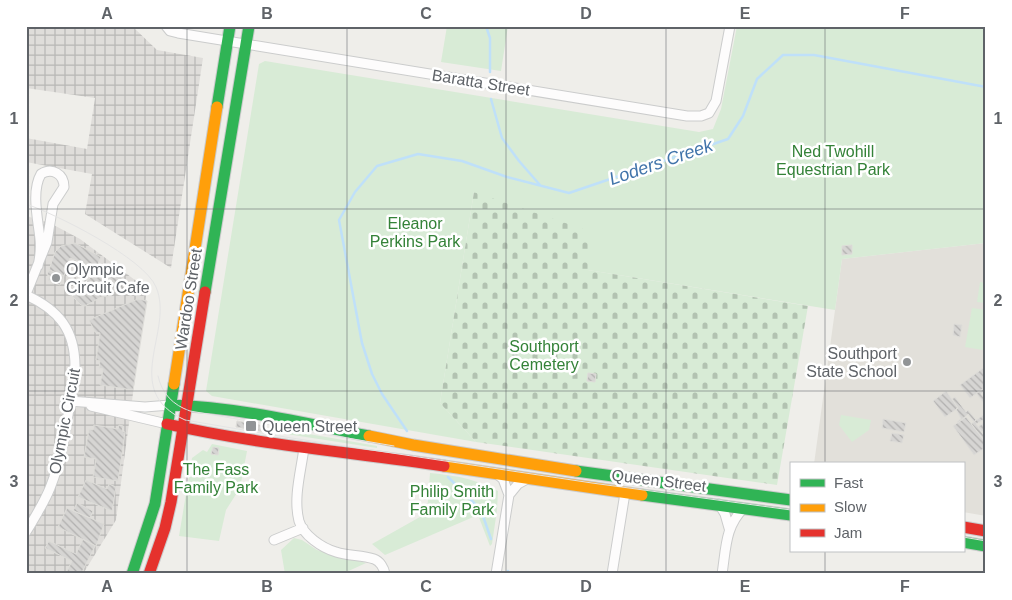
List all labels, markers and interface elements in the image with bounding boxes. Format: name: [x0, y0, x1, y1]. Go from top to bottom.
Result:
text: A: [101, 5, 113, 22]
text: B: [261, 5, 273, 22]
text: C: [420, 5, 432, 22]
text: D: [580, 5, 592, 22]
text: E: [740, 5, 751, 22]
text: F: [900, 5, 910, 22]
street label: Baratta Street: [431, 66, 532, 99]
text: 1: [10, 110, 19, 127]
text: 1: [994, 110, 1003, 127]
water label: Loders Creek: [607, 135, 716, 189]
park label: Ned Twohill Equestrian Park: [776, 143, 891, 178]
park label: Eleanor Perkins Park: [370, 215, 461, 250]
street label: Wardoo Street: [172, 247, 205, 351]
place label: Olympic Circuit Cafe: [66, 261, 150, 296]
marker: Olympic Circuit Cafe: [50, 272, 62, 284]
text: 2: [10, 292, 19, 309]
text: 2: [994, 292, 1003, 309]
park label: Southport Cemetery: [509, 338, 579, 373]
place label: Southport State School: [806, 345, 898, 380]
marker: Southport State School: [901, 356, 913, 368]
street label: Olympic Circuit: [46, 366, 83, 476]
place label: Queen Street: [262, 418, 358, 435]
marker: Queen Street: [244, 419, 258, 433]
park label: The Fass Family Park: [174, 461, 259, 496]
legend: [790, 462, 964, 552]
street label: Queen Street: [611, 466, 708, 495]
text: 3: [10, 473, 19, 490]
text: 3: [994, 473, 1003, 490]
text: Fast: [834, 474, 864, 491]
park label: Philip Smith Family Park: [410, 483, 495, 518]
text: Slow: [834, 498, 867, 515]
text: Jam: [834, 524, 862, 541]
text: A: [101, 578, 113, 595]
text: B: [261, 578, 273, 595]
text: C: [420, 578, 432, 595]
text: D: [580, 578, 592, 595]
text: E: [740, 578, 751, 595]
text: F: [900, 578, 910, 595]

